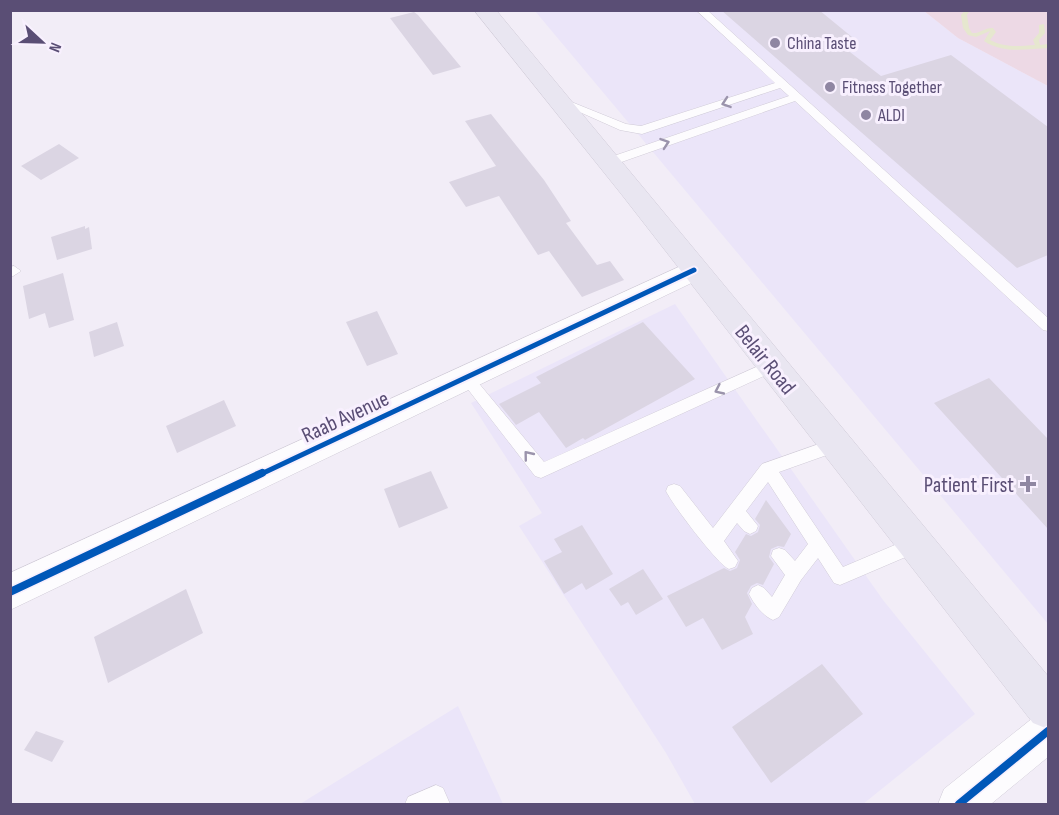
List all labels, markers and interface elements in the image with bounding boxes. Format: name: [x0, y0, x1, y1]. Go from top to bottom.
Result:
north arrow: [12, 12, 72, 72]
place label: China Taste: [787, 33, 856, 54]
marker: China Taste: [768, 36, 782, 50]
text: N: [44, 40, 65, 55]
place label: Fitness Together: [842, 77, 942, 98]
marker: Fitness Together: [823, 80, 837, 94]
one-way arrow: [721, 96, 732, 108]
place label: ALDI: [877, 105, 905, 126]
marker: ALDI: [859, 108, 873, 122]
one-way arrow: [659, 138, 669, 151]
street label: Belair Road: [729, 320, 801, 400]
one-way arrow: [715, 383, 726, 395]
street label: Raab Avenue: [298, 385, 394, 449]
one-way arrow: [525, 451, 536, 462]
place label: Patient First: [924, 472, 1014, 499]
marker: Patient First: [1019, 475, 1037, 493]

